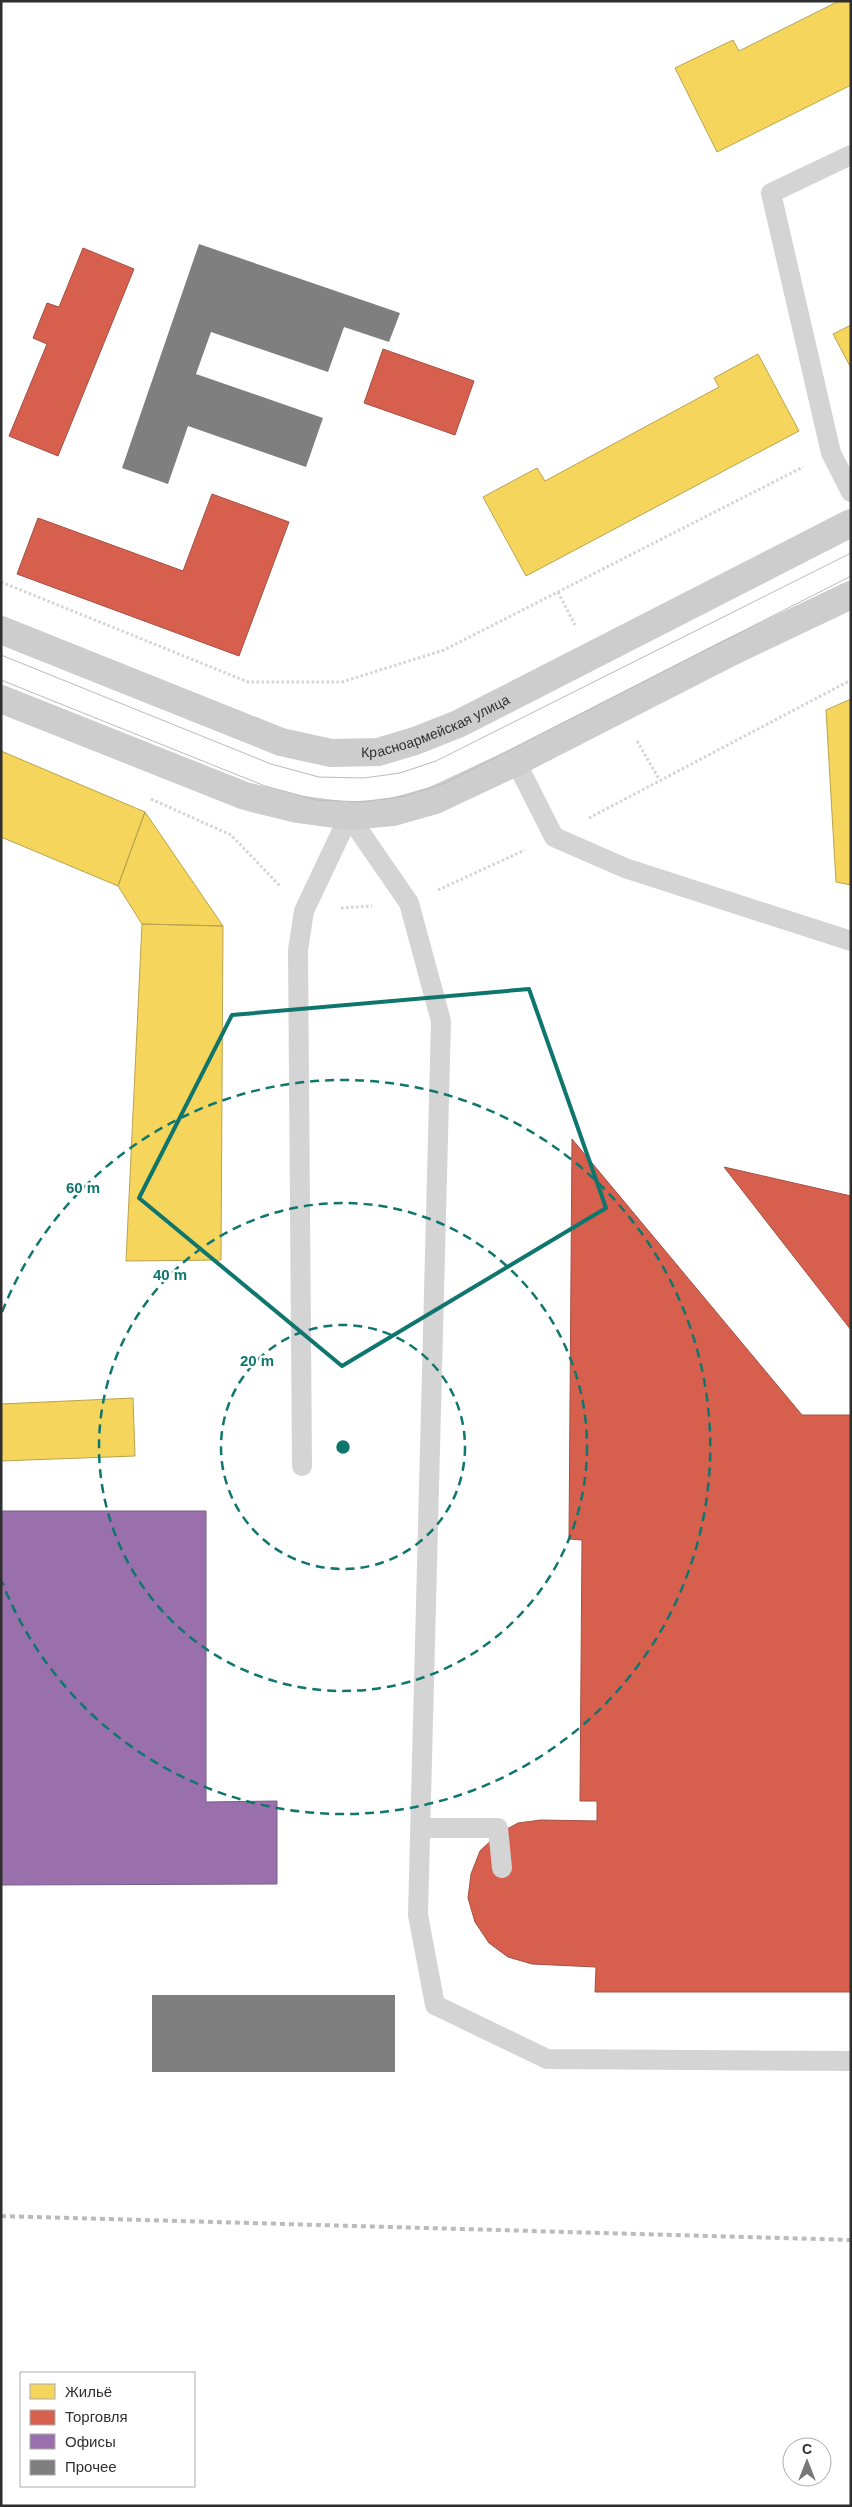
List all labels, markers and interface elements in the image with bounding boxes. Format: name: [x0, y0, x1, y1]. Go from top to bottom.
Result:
street label: Красноармейская улица: [361, 691, 512, 760]
text: 60 m: [66, 1179, 100, 1196]
text: 40 m: [153, 1266, 187, 1283]
text: 20 m: [240, 1352, 274, 1369]
centre of rings: [334, 1438, 352, 1456]
legend: [20, 2372, 195, 2487]
text: Жильё: [65, 2383, 112, 2400]
text: Торговля: [65, 2408, 128, 2425]
text: Офисы: [65, 2433, 116, 2450]
north arrow: [782, 2437, 832, 2487]
text: С: [802, 2441, 812, 2457]
text: Прочее: [65, 2458, 117, 2475]

